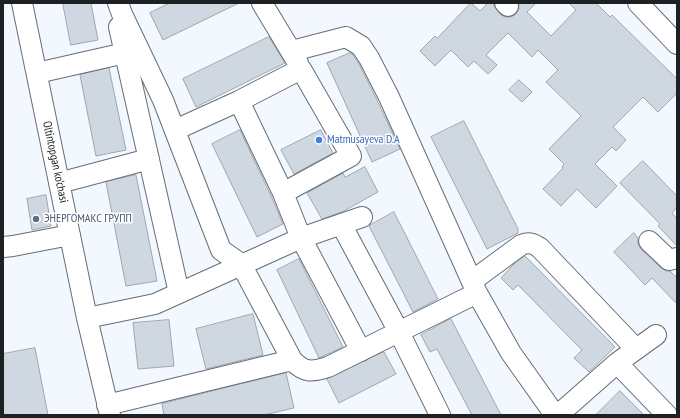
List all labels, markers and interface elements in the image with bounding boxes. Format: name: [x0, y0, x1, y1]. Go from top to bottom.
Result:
street label: Oltintopgan ko'chasi: [39, 120, 71, 204]
place label: Matmusayeva D.A: [327, 133, 400, 147]
marker: Matmusayeva D.A: [314, 135, 324, 145]
place label: ЭНЕРГОМАКС ГРУПП: [44, 212, 132, 226]
marker: ЭНЕРГОМАКС ГРУПП: [31, 214, 41, 224]

